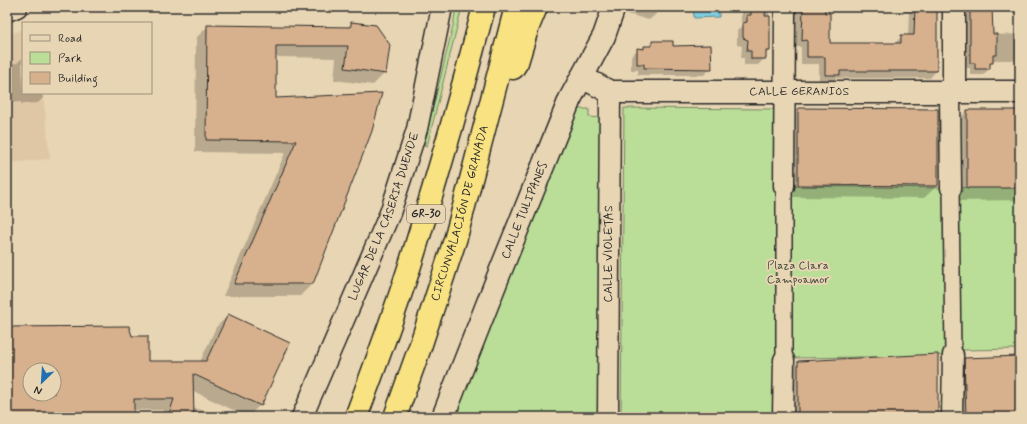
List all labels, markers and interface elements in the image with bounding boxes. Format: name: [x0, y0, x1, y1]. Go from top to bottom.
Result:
legend: [22, 22, 152, 94]
text: Road: [58, 31, 82, 47]
text: Park: [58, 51, 82, 67]
text: Building: [58, 71, 98, 88]
street label: CALLE GERANIOS: [749, 84, 849, 100]
street label: CIRCUNVALACIÓN DE GRANADA: [428, 124, 493, 303]
street label: LUGAR DE LA CASERIA DUENDE: [345, 130, 424, 303]
street label: CALLE TULIPANES: [498, 160, 552, 262]
road number: GR-30: [407, 205, 445, 223]
street label: CALLE VIOLETAS: [601, 205, 617, 303]
park label: Plaza Clara Campoamor: [767, 258, 829, 288]
north arrow: [22, 362, 62, 402]
text: N: [32, 382, 44, 398]

